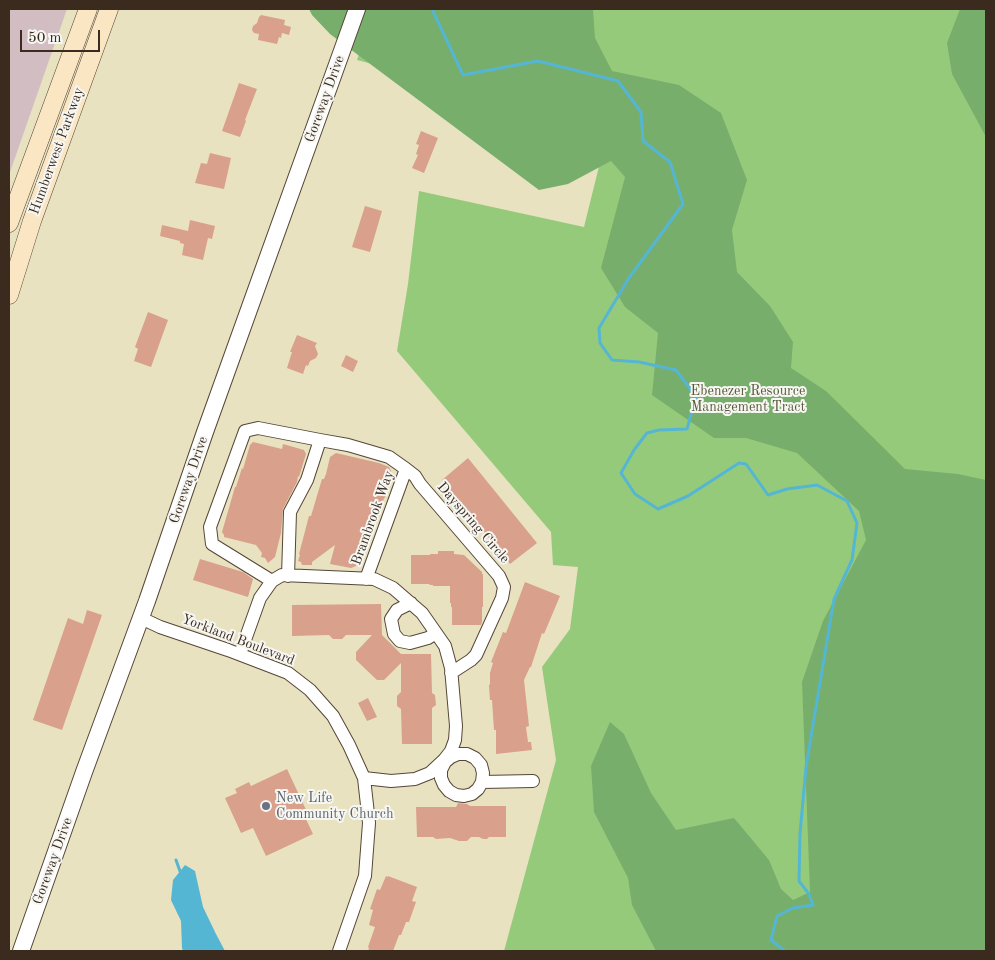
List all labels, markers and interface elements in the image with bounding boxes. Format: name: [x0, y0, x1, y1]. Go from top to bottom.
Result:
scale bar: [22, 20, 102, 52]
text: 50 m: [28, 31, 62, 46]
street label: Goreway Drive: [301, 53, 349, 145]
street label: Humberwest Parkway: [26, 85, 88, 217]
park label: Ebenezer Resource Management Tract: [691, 383, 805, 416]
street label: Goreway Drive: [166, 434, 212, 526]
street label: Brambrook Way: [348, 468, 398, 568]
street label: Dayspring Circle: [433, 479, 513, 567]
street label: Yorkland Boulevard: [179, 611, 297, 669]
place label: New Life Community Church: [276, 790, 394, 822]
marker: New Life Community Church: [260, 800, 272, 812]
street label: Goreway Drive: [29, 815, 77, 907]

